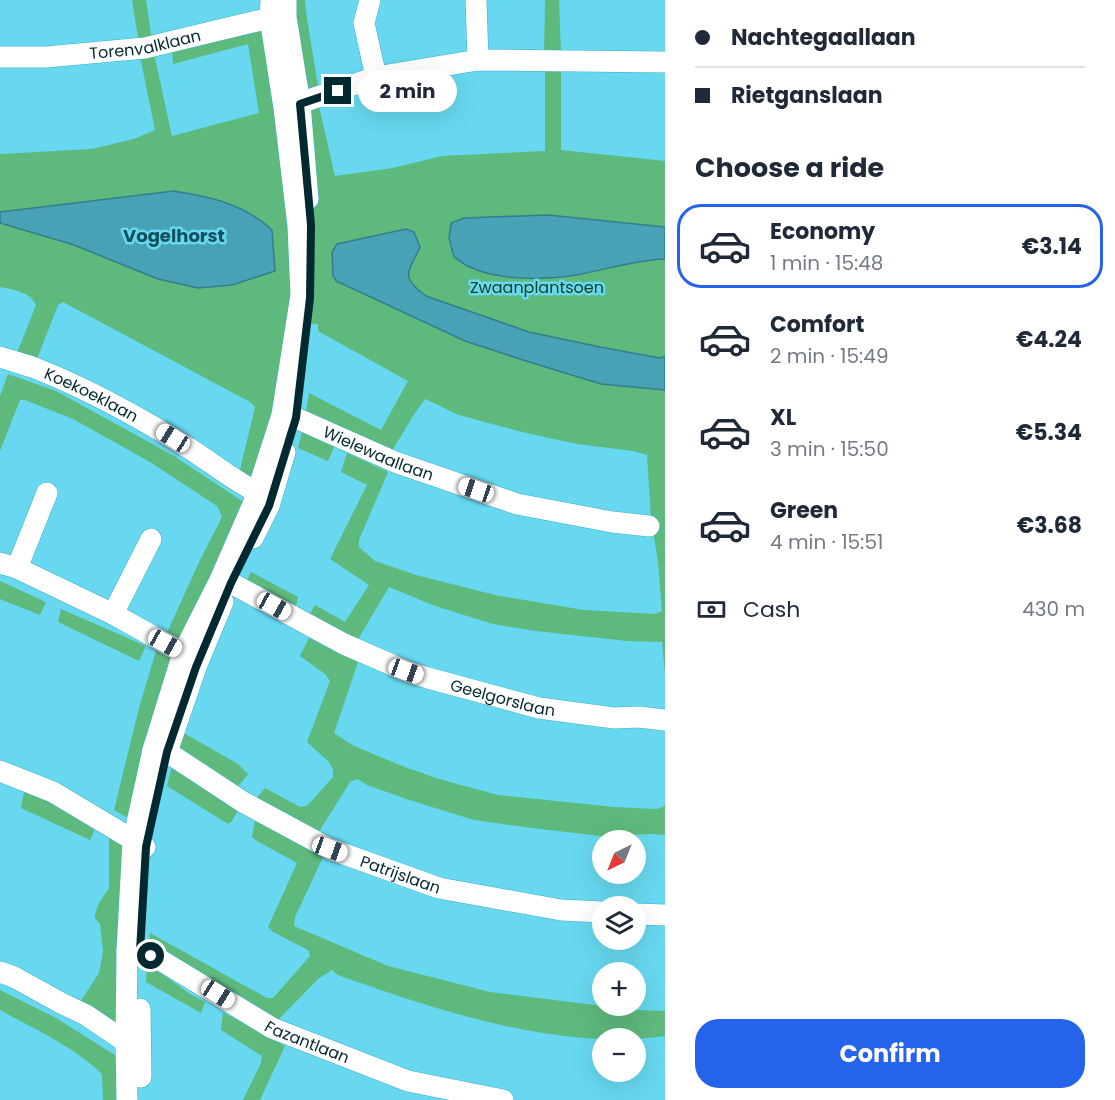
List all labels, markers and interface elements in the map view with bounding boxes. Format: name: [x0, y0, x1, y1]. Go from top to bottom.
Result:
text: Nachtegaallaan: [731, 22, 916, 53]
street label: Torenvalklaan: [88, 23, 203, 65]
callout: 2 min: [359, 70, 458, 112]
route end: [324, 77, 351, 104]
text: 2 min: [379, 77, 436, 105]
text: Rietganslaan: [731, 80, 883, 111]
text: Choose a ride: [695, 149, 884, 186]
text: Economy: [770, 216, 875, 247]
icon: car: [698, 219, 752, 273]
district label: Vogelhorst: [123, 223, 225, 248]
text: €3.14: [1022, 231, 1082, 262]
text: 1 min · 15:48: [770, 249, 883, 277]
park label: Zwaanplantsoen: [470, 276, 604, 299]
text: Comfort: [770, 309, 864, 340]
icon: car: [698, 312, 752, 366]
text: €4.24: [1016, 324, 1082, 355]
text: 2 min · 15:49: [770, 342, 888, 370]
street label: Koekoeklaan: [41, 362, 143, 427]
text: XL: [770, 402, 796, 433]
icon: car: [698, 405, 752, 459]
text: €5.34: [1016, 417, 1082, 448]
street label: Wielewaallaan: [319, 420, 437, 486]
car: [153, 421, 193, 455]
text: 3 min · 15:50: [770, 435, 889, 463]
car: [456, 476, 496, 504]
text: Green: [770, 495, 838, 526]
icon: car: [698, 498, 752, 552]
text: €3.68: [1017, 510, 1082, 541]
text: 4 min · 15:51: [770, 528, 883, 556]
car: [254, 589, 294, 623]
icon: cash: [695, 593, 728, 626]
text: Cash: [743, 594, 800, 625]
text: 430 m: [1022, 595, 1085, 623]
car: [145, 626, 185, 660]
car: [386, 656, 426, 686]
street label: Geelgorslaan: [448, 673, 557, 722]
north arrow: [592, 830, 646, 884]
map controls: [592, 830, 646, 1082]
car: [310, 834, 350, 864]
street label: Patrijslaan: [357, 849, 444, 899]
button: layers: [592, 896, 646, 950]
route start: [137, 942, 164, 969]
button: +: [592, 962, 646, 1016]
car: [198, 977, 238, 1011]
street label: Fazantlaan: [260, 1015, 353, 1069]
button: Confirm: [695, 1019, 1085, 1088]
button: −: [592, 1028, 646, 1082]

